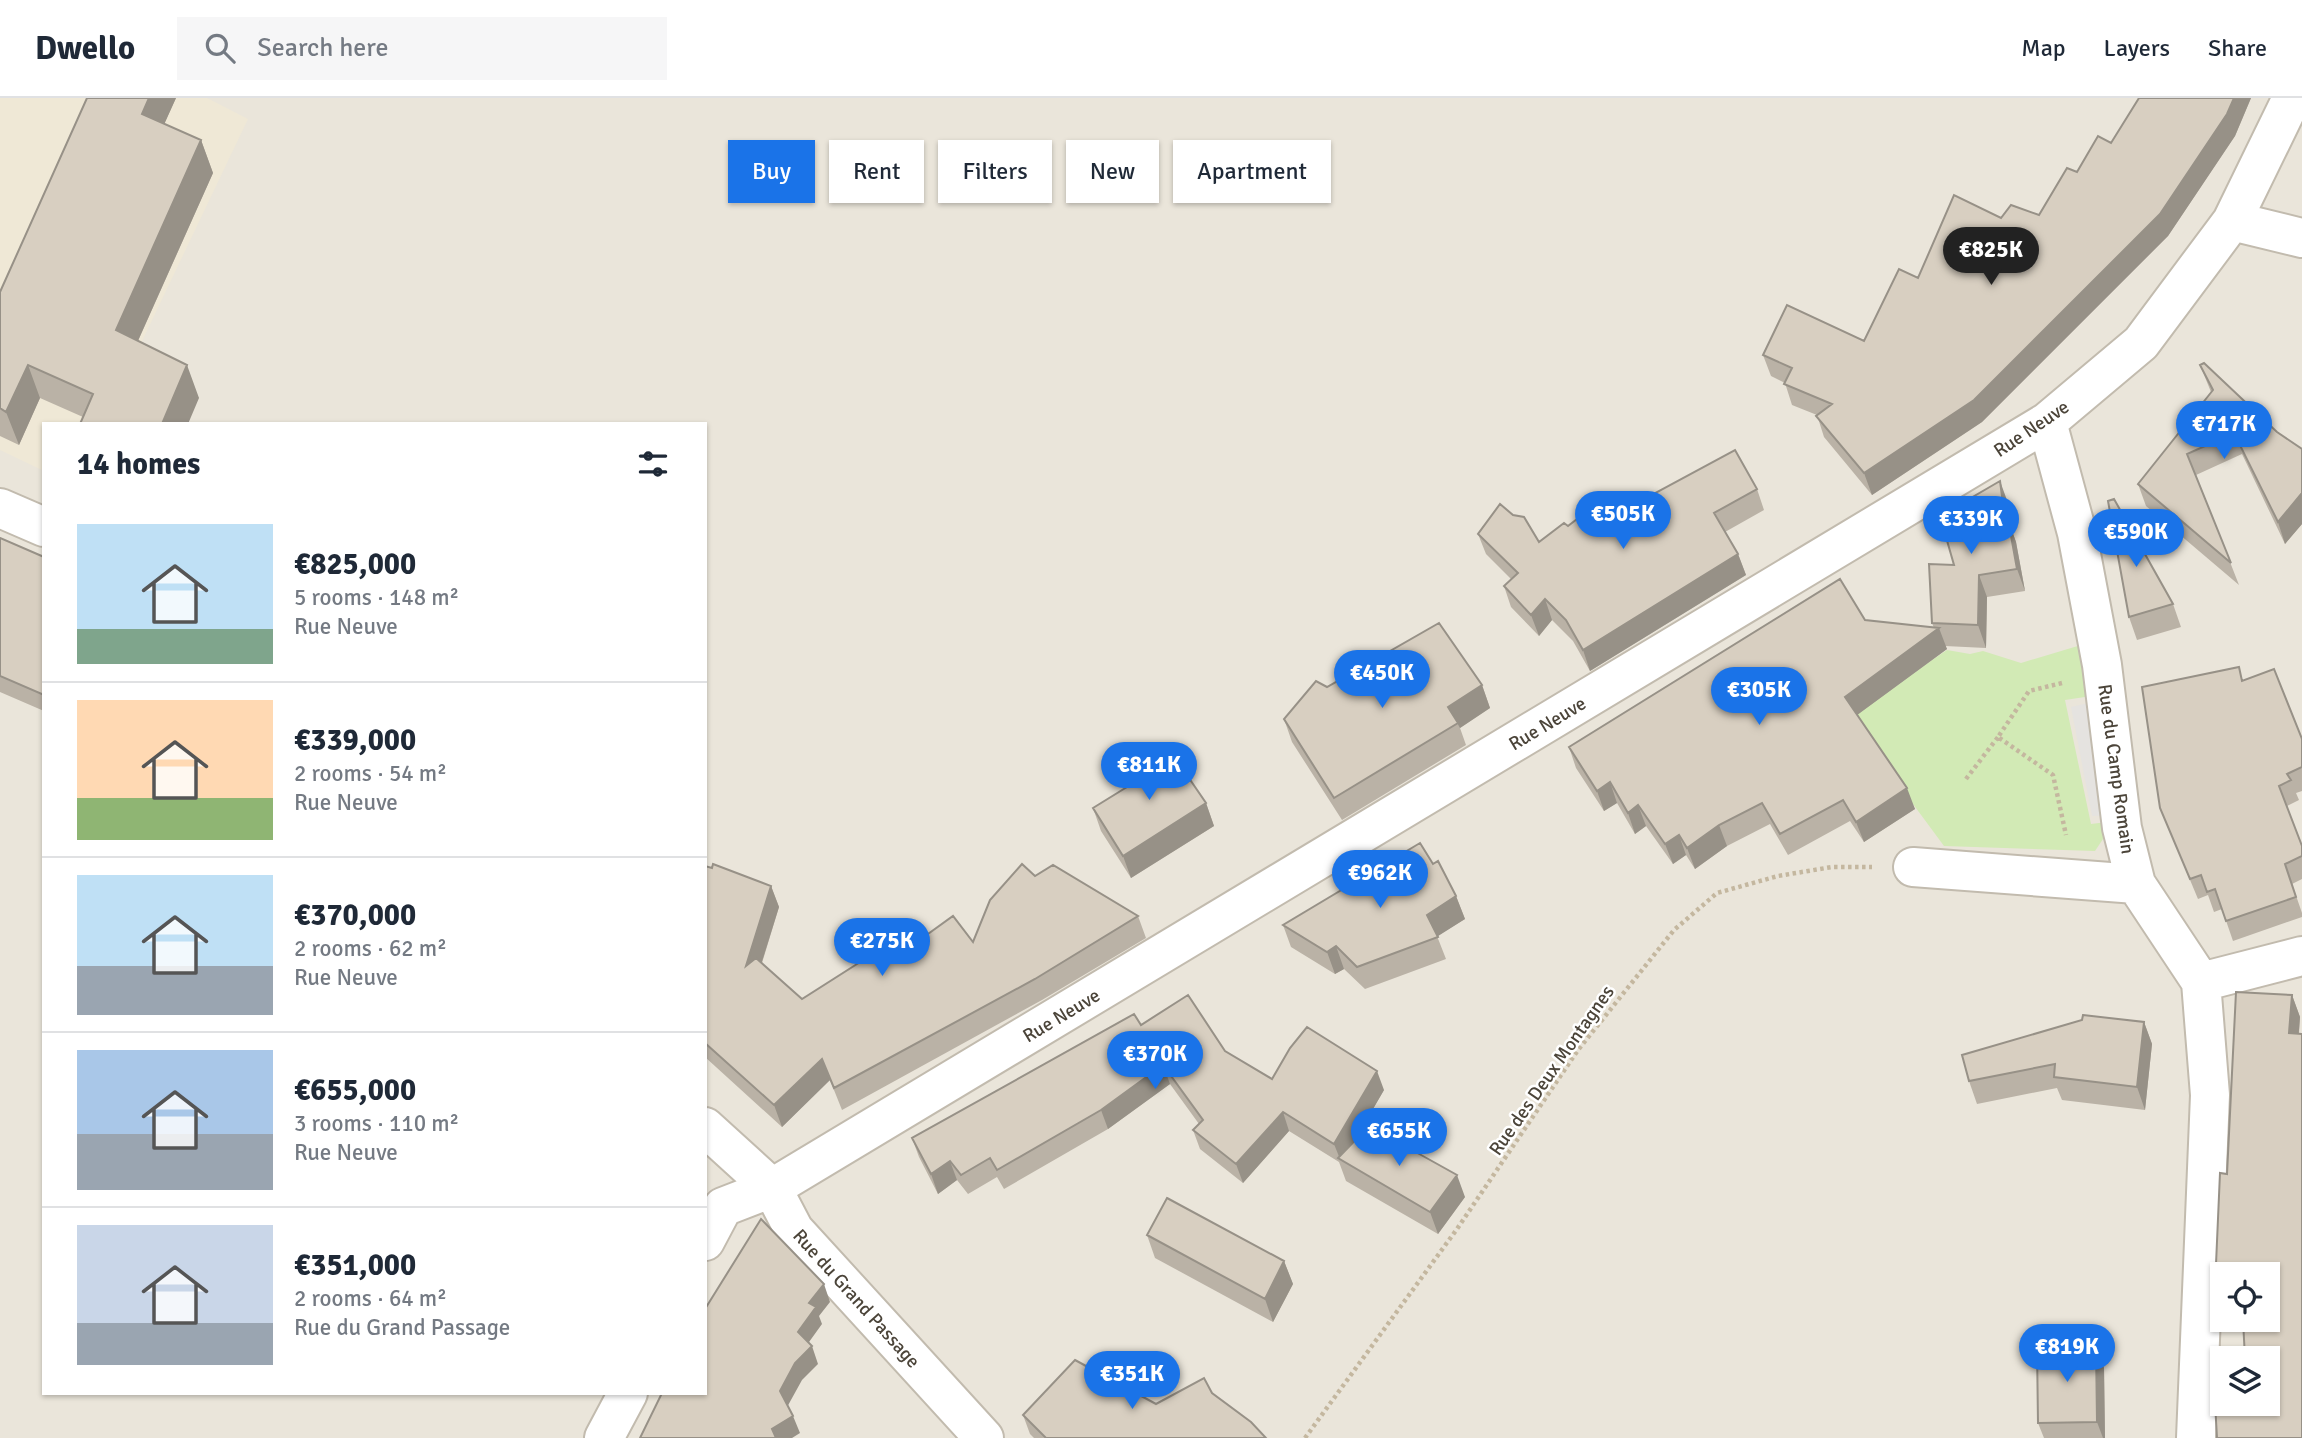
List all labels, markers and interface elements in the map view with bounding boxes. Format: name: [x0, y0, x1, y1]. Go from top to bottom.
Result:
search box: [177, 17, 667, 80]
text: Dwello: [35, 28, 135, 69]
icon: search: [201, 29, 239, 67]
text: Search here: [257, 32, 388, 64]
text: Map: [2021, 33, 2066, 63]
text: Layers: [2104, 33, 2170, 63]
text: Share: [2208, 33, 2267, 63]
chip: Buy: [728, 140, 815, 203]
chip: Rent: [829, 140, 924, 203]
chip: Filters: [938, 140, 1052, 203]
chip: New: [1066, 140, 1159, 203]
chip: Apartment: [1173, 140, 1331, 203]
pin: €825K: [1942, 228, 2040, 287]
text: €825K: [1959, 235, 2023, 264]
street label: Rue Neuve: [1989, 395, 2074, 463]
pin: €717K: [2175, 402, 2273, 461]
text: €717K: [2192, 409, 2256, 438]
icon: filters: [634, 445, 672, 483]
text: 14 homes: [77, 446, 200, 483]
pin: €505K: [1574, 491, 1672, 551]
pin: €339K: [1922, 496, 2020, 556]
text: €505K: [1591, 499, 1655, 528]
text: €339K: [1939, 504, 2003, 533]
pin: €590K: [2087, 510, 2185, 569]
text: €590K: [2104, 517, 2168, 546]
text: €825,000: [294, 546, 416, 583]
icon: home: [133, 552, 217, 636]
text: 5 rooms · 148 m²: [294, 583, 459, 612]
text: Rue Neuve: [294, 612, 398, 641]
pin: €450K: [1333, 650, 1431, 710]
text: €450K: [1350, 658, 1414, 687]
pin: €305K: [1710, 668, 1808, 727]
text: €305K: [1727, 675, 1791, 704]
street label: Rue du Camp Romain: [2092, 683, 2140, 856]
street label: Rue Neuve: [1505, 691, 1590, 756]
text: €339,000: [294, 722, 416, 759]
icon: home: [133, 728, 217, 812]
pin: €811K: [1100, 742, 1198, 802]
text: €811K: [1117, 750, 1181, 779]
text: 2 rooms · 54 m²: [294, 759, 447, 788]
text: Rue Neuve: [294, 788, 398, 817]
pin: €962K: [1331, 850, 1429, 910]
text: €962K: [1348, 858, 1412, 887]
text: €370,000: [294, 897, 416, 934]
icon: home: [133, 903, 217, 987]
pin: €275K: [833, 918, 931, 978]
text: €275K: [850, 926, 914, 955]
text: 2 rooms · 62 m²: [294, 934, 447, 963]
text: Rue Neuve: [294, 963, 398, 992]
street label: Rue des Deux Montagnes: [1484, 981, 1620, 1160]
street label: Rue Neuve: [1019, 983, 1104, 1048]
pin: €370K: [1106, 1032, 1204, 1091]
text: €370K: [1123, 1039, 1187, 1068]
text: €655,000: [294, 1072, 416, 1109]
icon: home: [133, 1078, 217, 1162]
pin: €655K: [1350, 1108, 1448, 1168]
text: 3 rooms · 110 m²: [294, 1109, 459, 1138]
text: €655K: [1367, 1116, 1431, 1145]
text: Rue Neuve: [294, 1138, 398, 1167]
street label: Rue du Grand Passage: [788, 1224, 925, 1373]
text: €351,000: [294, 1247, 416, 1284]
icon: home: [133, 1253, 217, 1337]
map controls: [2210, 1262, 2280, 1416]
button: locate: [2210, 1262, 2280, 1332]
text: 2 rooms · 64 m²: [294, 1284, 447, 1313]
text: Rue du Grand Passage: [294, 1313, 510, 1342]
pin: €819K: [2018, 1324, 2116, 1384]
text: €819K: [2035, 1332, 2099, 1361]
button: layers: [2210, 1346, 2280, 1416]
pin: €351K: [1083, 1352, 1181, 1411]
text: €351K: [1100, 1359, 1164, 1388]

